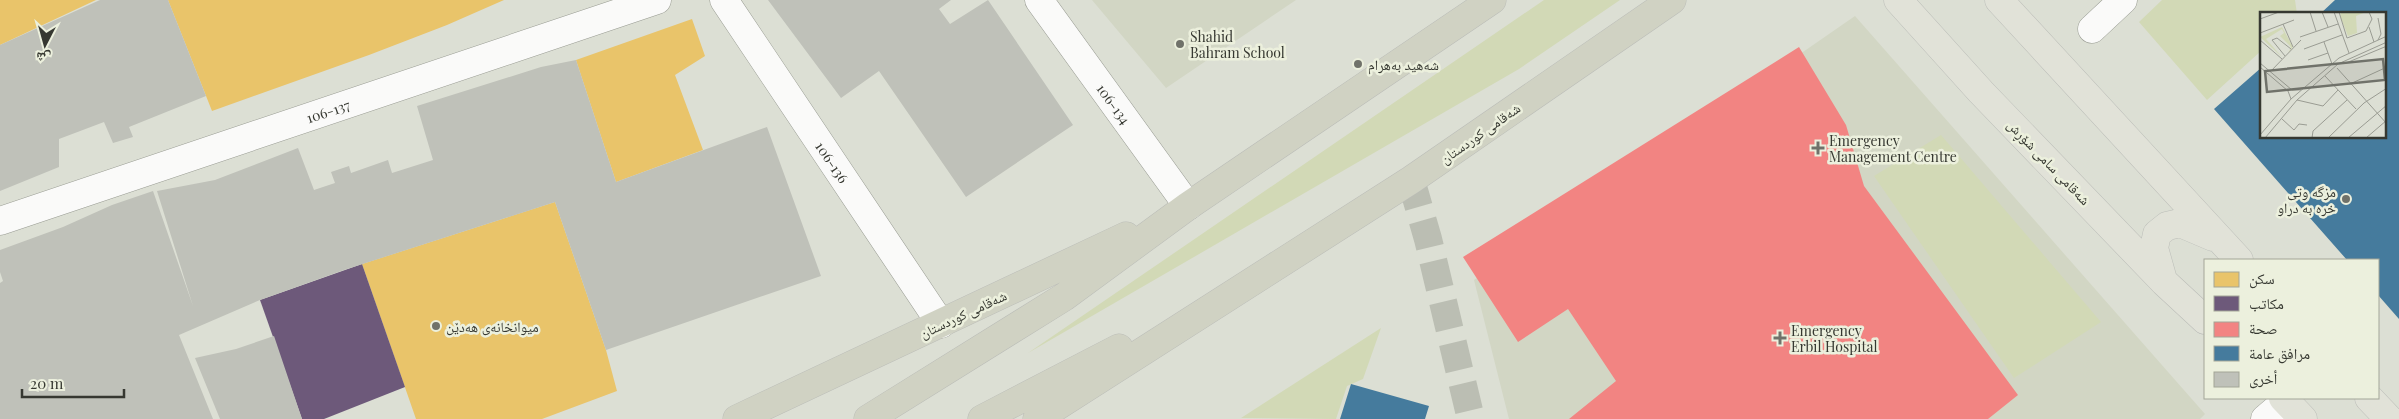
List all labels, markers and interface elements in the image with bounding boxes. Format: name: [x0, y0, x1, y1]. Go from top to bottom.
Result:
inset map: [2260, 12, 2386, 139]
north arrow: [20, 20, 70, 70]
place label: Shahid Bahram School: [1190, 27, 1285, 62]
marker: Shahid Bahram School: [1174, 38, 1186, 50]
text: ش: [35, 48, 52, 69]
place label: شەهید بەهرام: [1368, 55, 1439, 75]
marker: شەهید بەهرام: [1352, 58, 1364, 70]
street label: 106-134: [1093, 79, 1135, 128]
street label: 106-137: [304, 94, 353, 127]
street label: شەقامی کوردستان: [1436, 98, 1524, 168]
street label: شەقامی سامی شۆڕش: [2001, 115, 2095, 211]
place label: Emergency Management Centre: [1829, 131, 1957, 166]
street label: 106-136: [812, 137, 853, 187]
marker: Emergency Management Centre: [1811, 141, 1825, 155]
place label: مزگه وتى خره به دراو: [2277, 182, 2336, 217]
marker: مزگه وتى خره به دراو: [2340, 193, 2352, 205]
legend: [2204, 259, 2379, 399]
text: سكن: [2249, 268, 2275, 289]
street label: شەقامی کوردستان: [916, 286, 1010, 342]
text: مكاتب: [2249, 293, 2284, 313]
place label: میوانخانەی هەدێن: [446, 317, 539, 336]
text: صحة: [2249, 318, 2278, 338]
marker: میوانخانەی هەدێن: [430, 320, 442, 332]
place label: Emergency Erbil Hospital: [1791, 321, 1877, 356]
marker: Emergency Erbil Hospital: [1773, 331, 1787, 345]
text: مرافق عامة: [2249, 343, 2310, 364]
scale bar: [22, 366, 125, 398]
text: أخرى: [2249, 368, 2278, 389]
text: 20 m: [30, 373, 64, 393]

